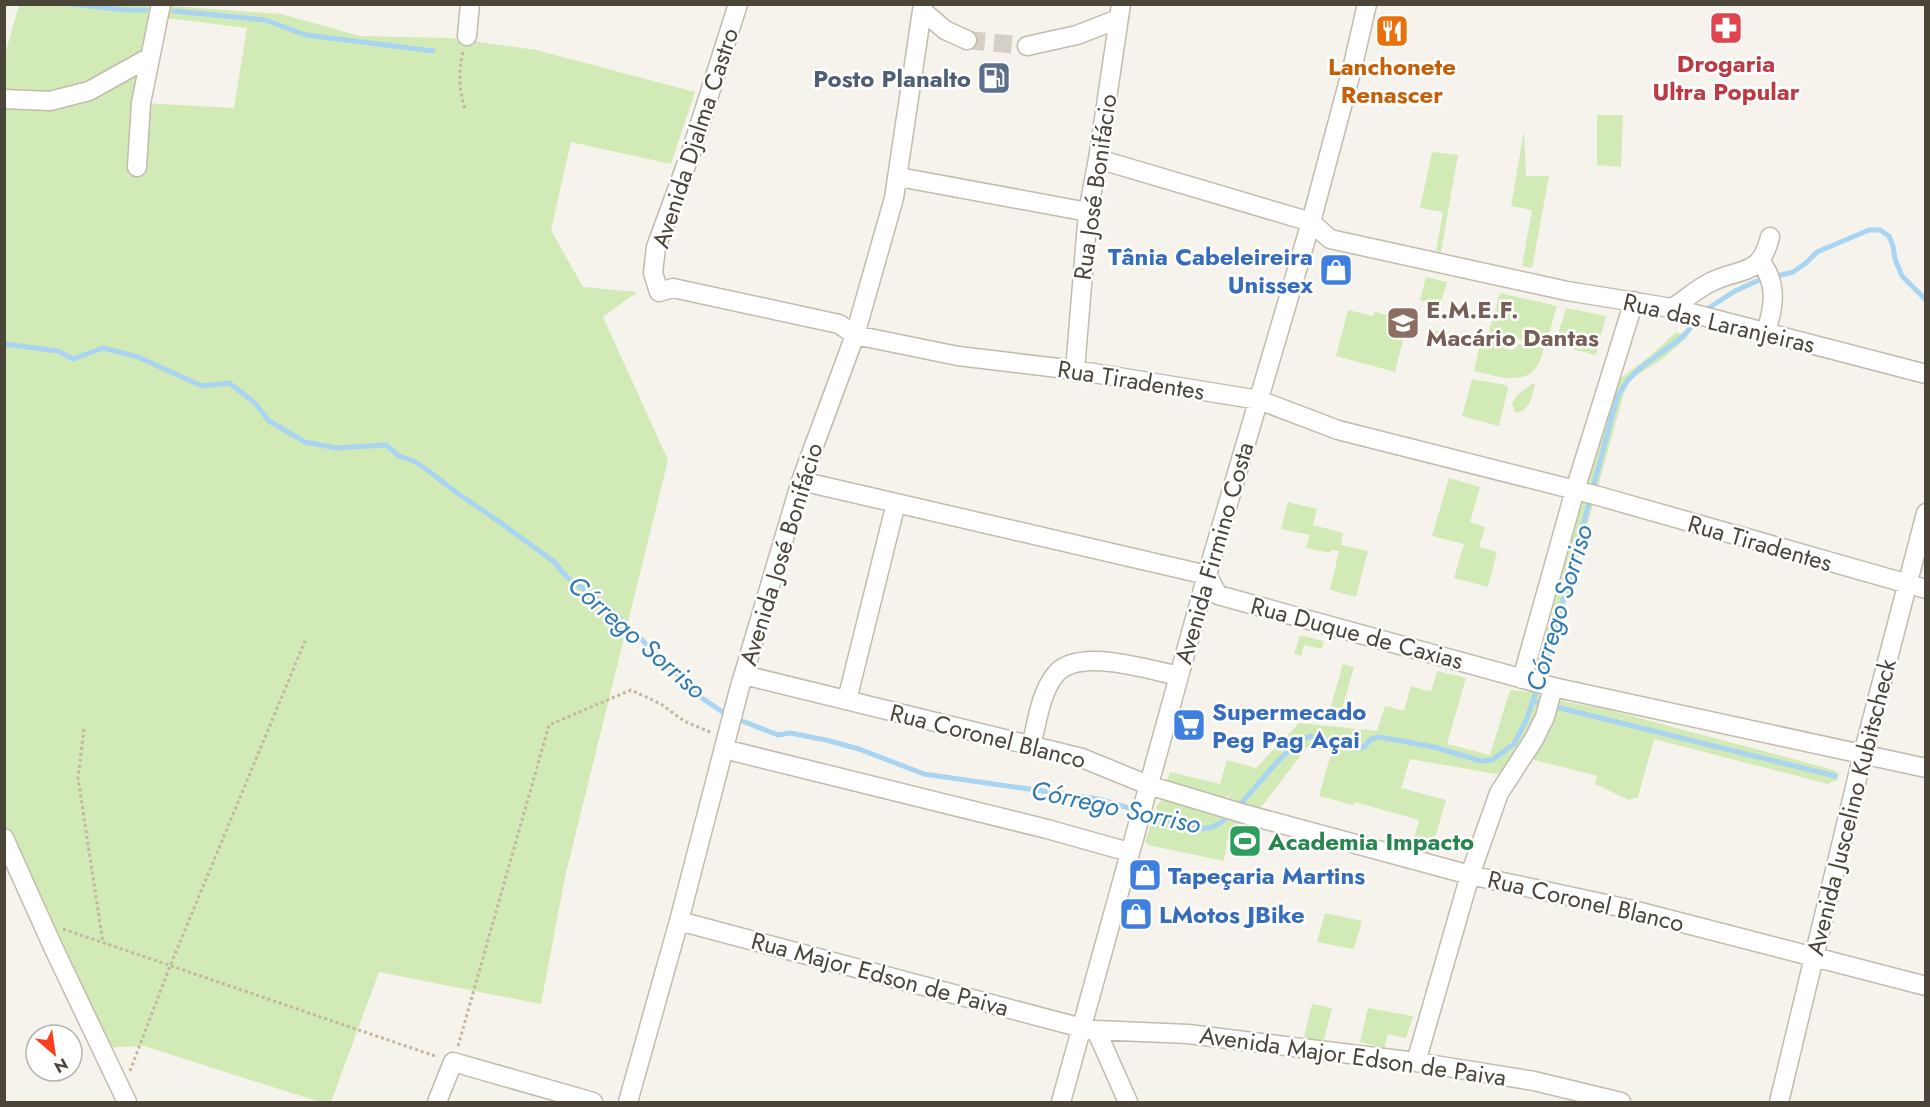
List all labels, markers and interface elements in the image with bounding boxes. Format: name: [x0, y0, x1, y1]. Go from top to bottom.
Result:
pharmacy icon: Drogaria Ultra Popular: [1708, 10, 1744, 46]
restaurant icon: Lanchonete Renascer: [1374, 13, 1410, 49]
street label: Avenida Djalma Castro: [643, 23, 747, 253]
place label: Drogaria Ultra Popular: [1652, 46, 1800, 109]
place label: Lanchonete Renascer: [1328, 49, 1456, 112]
fuel station icon: Posto Planalto: [976, 60, 1012, 96]
place label: Posto Planalto: [813, 61, 971, 96]
street label: Rua José Bonifácio: [1065, 92, 1125, 282]
place label: Tânia Cabeleireira Unissex: [1108, 239, 1313, 302]
shop icon: Tânia Cabeleireira Unissex: [1318, 252, 1354, 288]
street label: Rua das Laranjeiras: [1620, 284, 1818, 362]
place label: E.M.E.F. Macário Dantas: [1426, 292, 1599, 355]
school or university icon: E.M.E.F. Macário Dantas: [1385, 305, 1421, 341]
street label: Rua Tiradentes: [1055, 351, 1207, 409]
street label: Avenida José Bonifácio: [730, 438, 832, 670]
street label: Avenida Firmino Costa: [1166, 438, 1262, 668]
street label: Rua Tiradentes: [1684, 506, 1836, 580]
water label: Córrego Sorriso: [1516, 520, 1602, 696]
water label: Córrego Sorriso: [559, 566, 715, 708]
street label: Rua Duque de Caxias: [1247, 588, 1467, 678]
street label: Avenida Juscelino Kubitscheck: [1797, 655, 1905, 959]
place label: Supermecado Peg Pag Açai: [1212, 694, 1366, 757]
street label: Rua Coronel Blanco: [886, 695, 1090, 777]
supermarket icon: Supermecado Peg Pag Açai: [1171, 707, 1207, 743]
water label: Córrego Sorriso: [1028, 770, 1204, 844]
sports icon: Academia Impacto: [1227, 823, 1263, 859]
place label: Academia Impacto: [1267, 824, 1474, 859]
shop icon: Tapeçaria Martins: [1127, 857, 1163, 893]
place label: Tapeçaria Martins: [1168, 858, 1365, 893]
street label: Rua Coronel Blanco: [1484, 861, 1688, 941]
shop icon: LMotos JBike: [1118, 896, 1154, 932]
place label: LMotos JBike: [1159, 897, 1305, 932]
street label: Rua Major Edson de Paiva: [747, 923, 1013, 1025]
street label: Avenida Major Edson de Paiva: [1198, 1017, 1508, 1095]
north arrow: [24, 1023, 84, 1083]
text: N: [50, 1053, 72, 1079]

